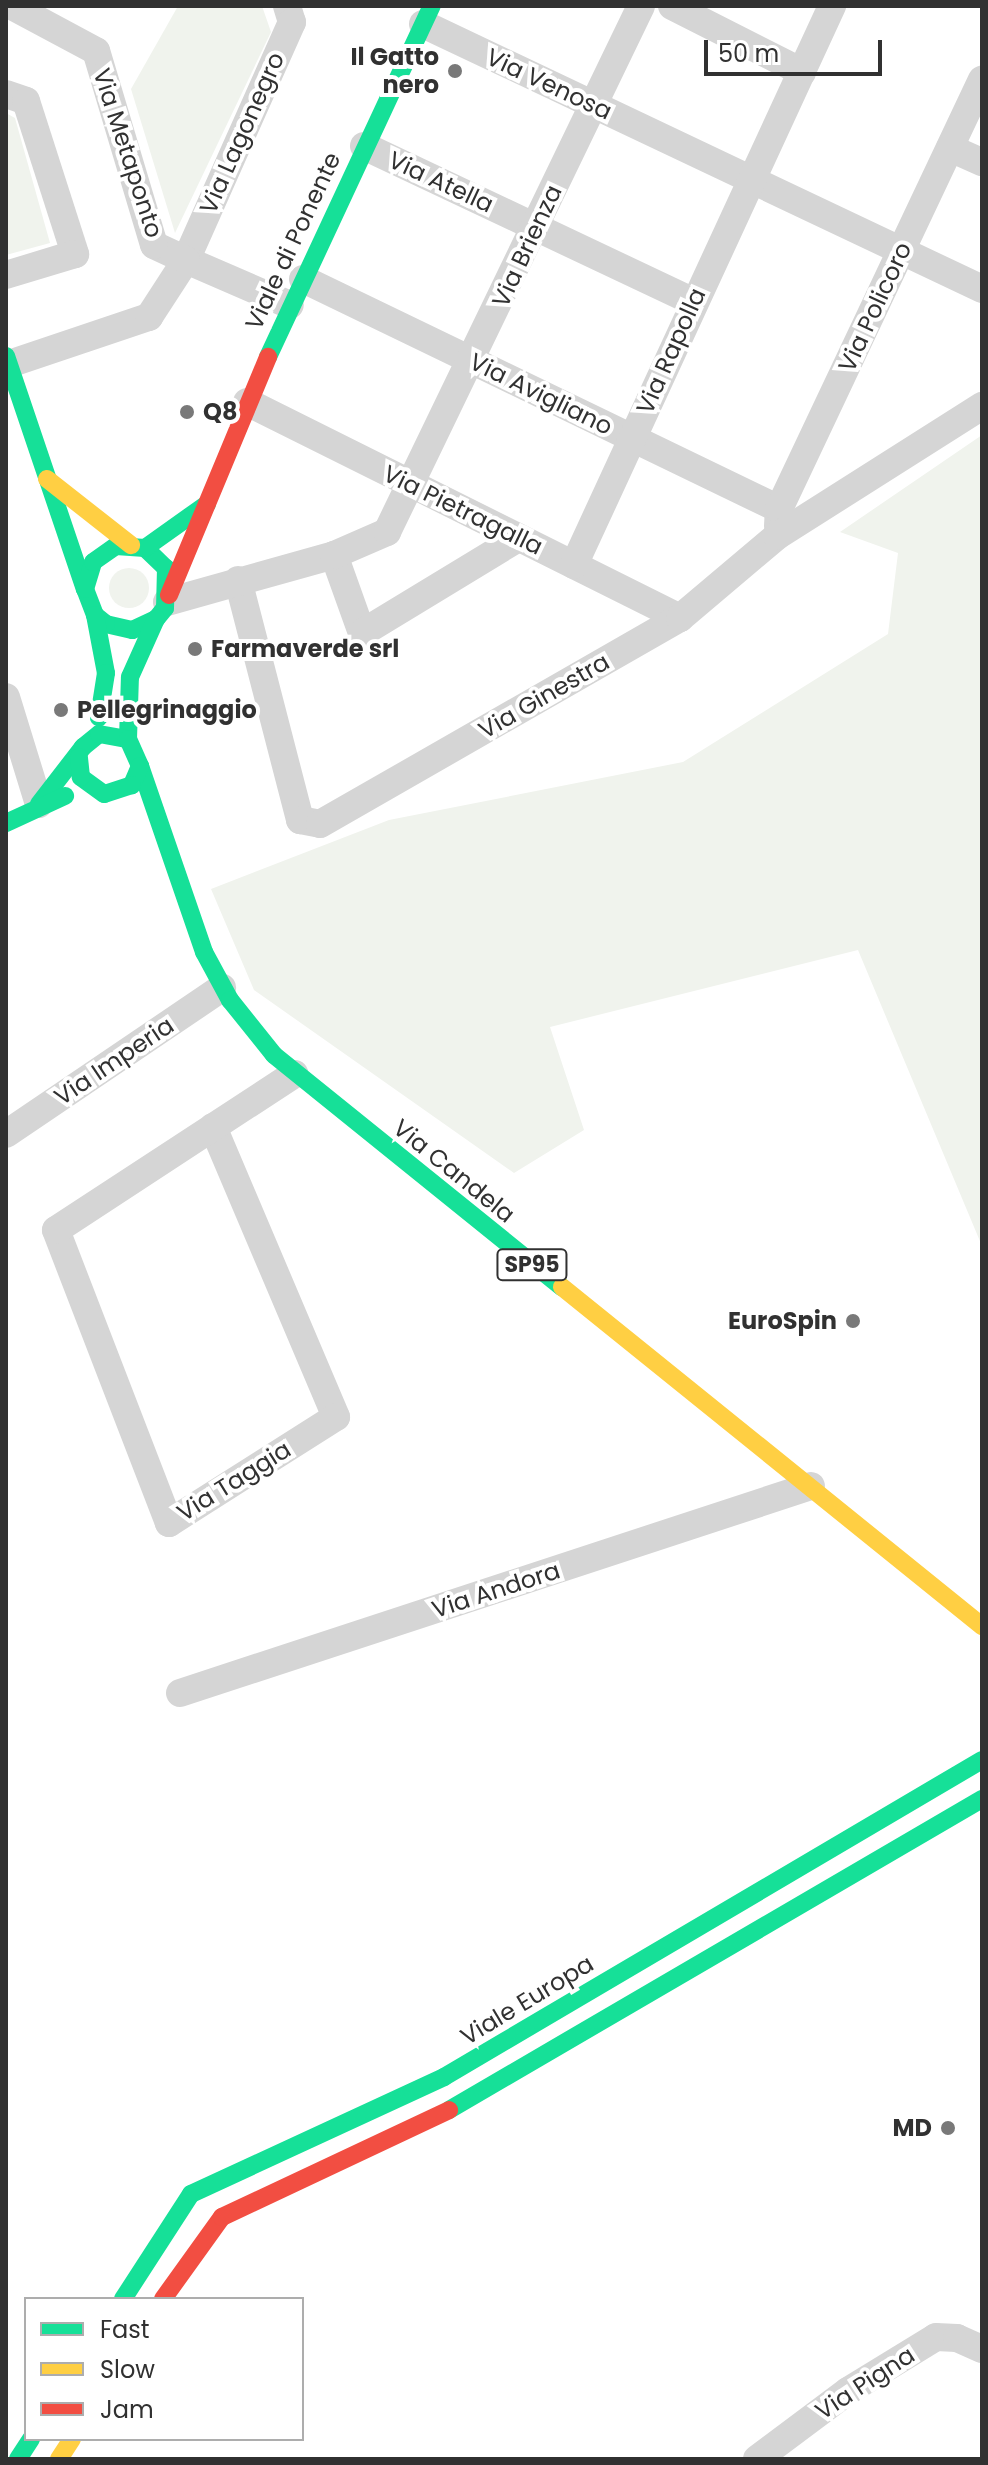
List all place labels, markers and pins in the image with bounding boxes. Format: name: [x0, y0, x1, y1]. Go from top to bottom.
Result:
place label: Il Gatto nero: [350, 43, 439, 99]
marker: Il Gatto nero: [446, 62, 464, 80]
place label: Q8: [203, 398, 237, 426]
marker: Q8: [178, 403, 196, 421]
place label: Farmaverde srl: [211, 635, 399, 663]
marker: Farmaverde srl: [186, 640, 204, 658]
place label: Pellegrinaggio: [77, 696, 257, 724]
marker: Pellegrinaggio: [52, 701, 70, 719]
place label: EuroSpin: [728, 1307, 837, 1335]
marker: EuroSpin: [844, 1312, 862, 1330]
place label: MD: [893, 2114, 932, 2142]
marker: MD: [939, 2119, 957, 2137]

